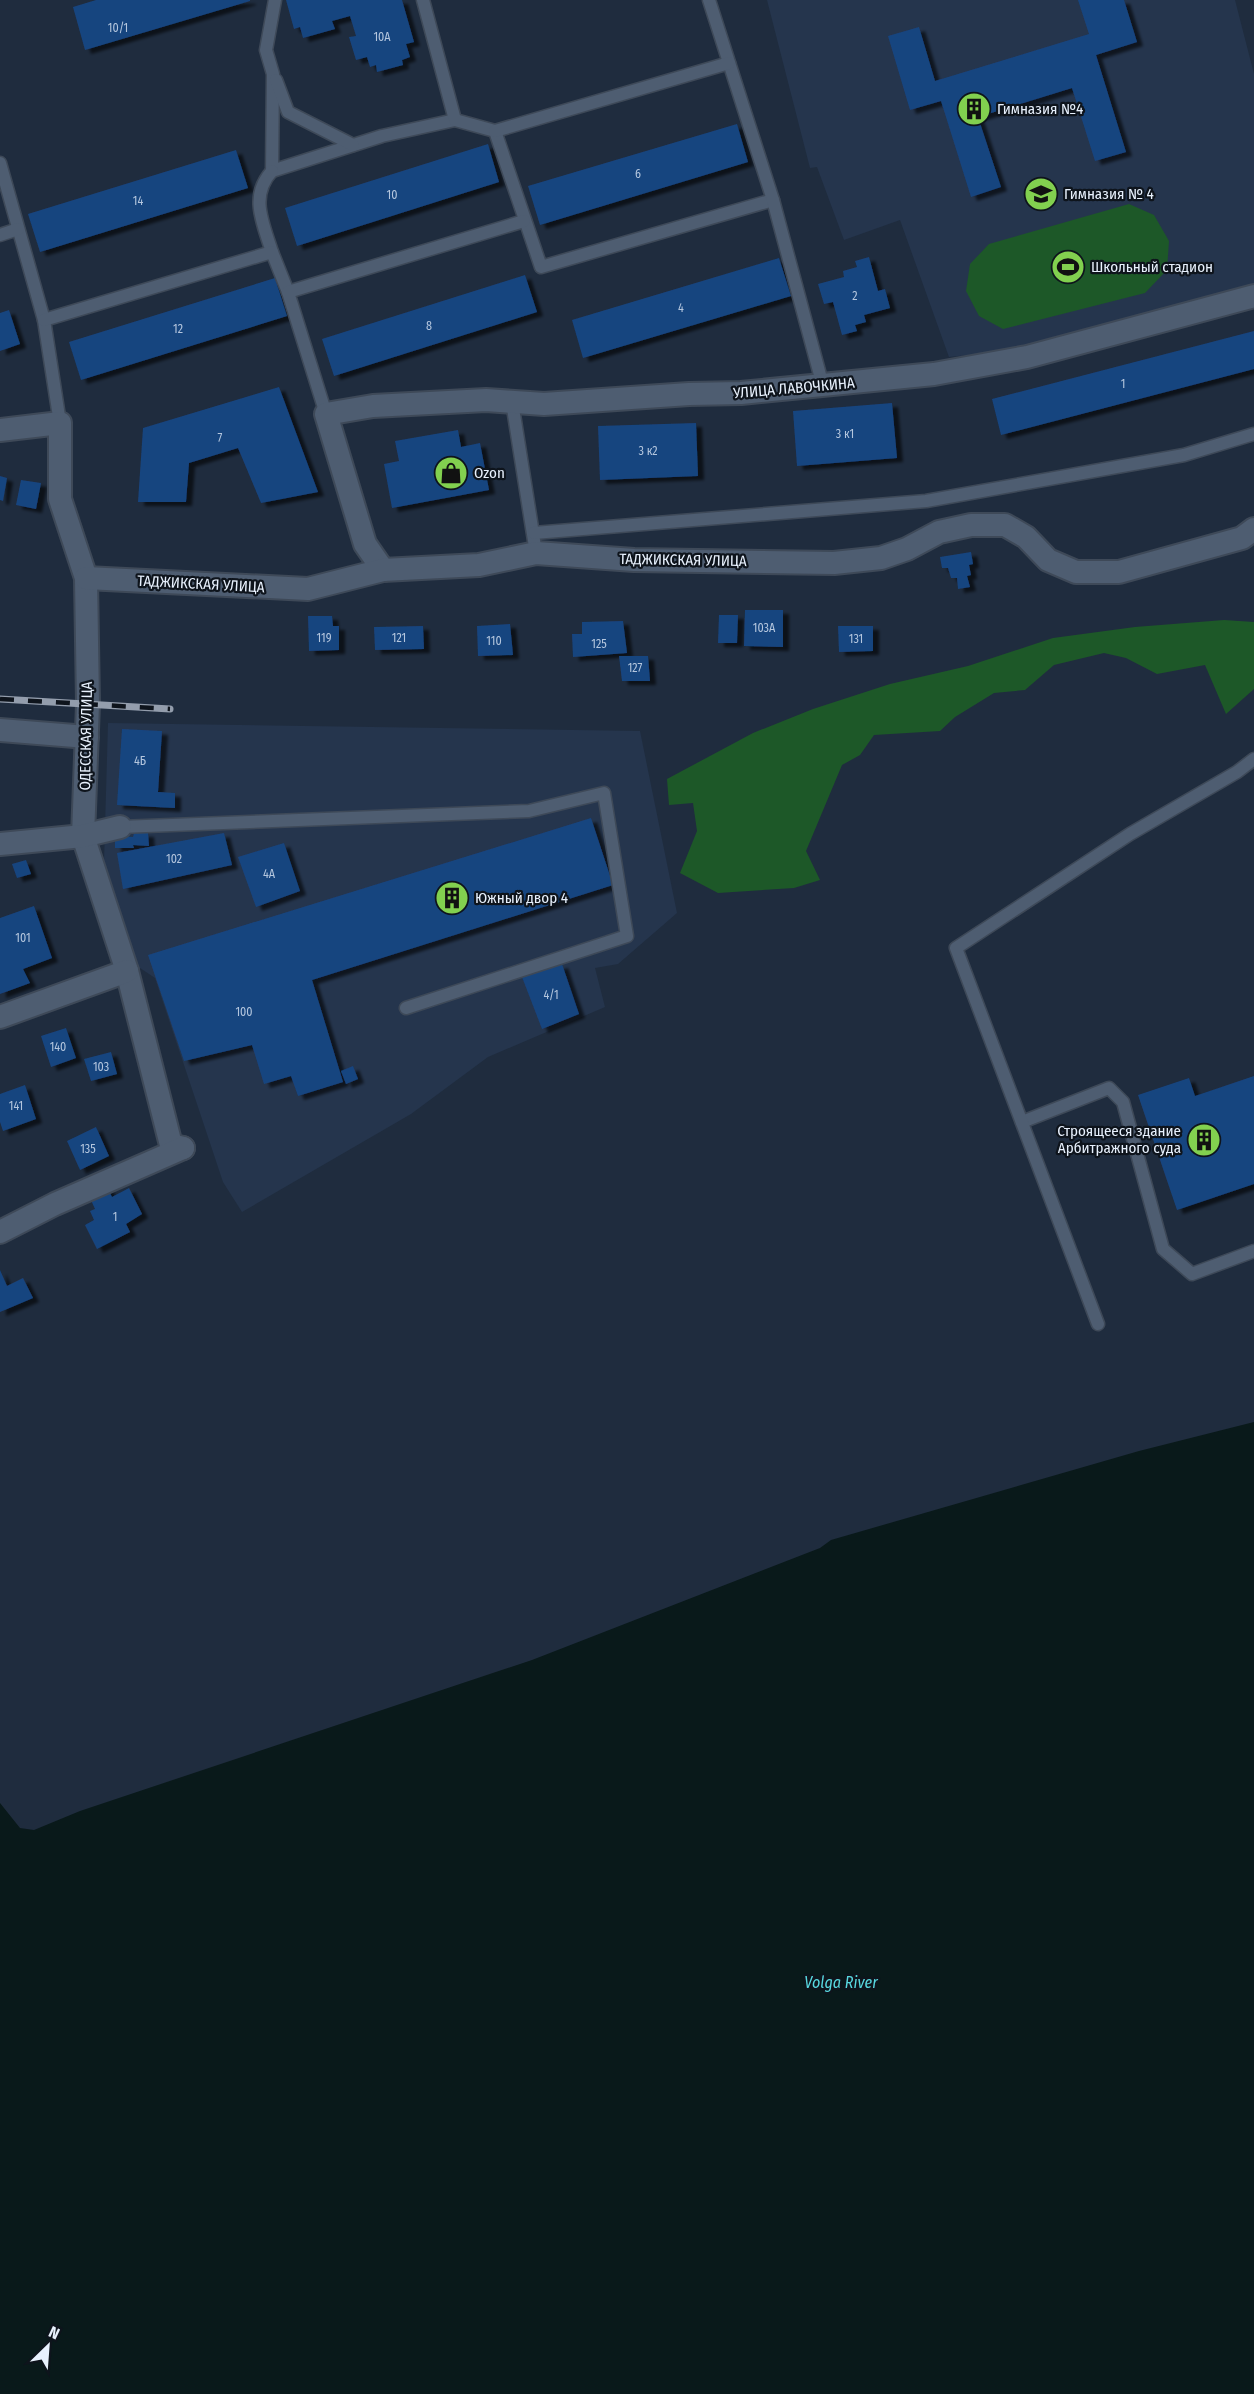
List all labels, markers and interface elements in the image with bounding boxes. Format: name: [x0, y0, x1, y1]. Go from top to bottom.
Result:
house number: 10/1: [108, 21, 128, 35]
house number: 10А: [373, 30, 391, 44]
building icon: Гимназия №4: [956, 91, 992, 127]
place label: Гимназия №4: [997, 100, 1083, 118]
house number: 6: [635, 167, 641, 181]
school or university icon: Гимназия № 4: [1023, 176, 1059, 212]
place label: Гимназия № 4: [1064, 185, 1154, 203]
house number: 10: [387, 188, 397, 202]
house number: 14: [133, 194, 143, 208]
sports icon: Школьный стадион: [1050, 249, 1086, 285]
place label: Школьный стадион: [1091, 258, 1213, 276]
house number: 2: [852, 289, 858, 303]
house number: 4: [678, 301, 684, 315]
house number: 8: [426, 319, 432, 333]
house number: 12: [173, 322, 183, 336]
street label: УЛИЦА ЛАВОЧКИНА: [731, 374, 856, 402]
house number: 1: [1121, 377, 1125, 391]
house number: 3 к1: [836, 427, 854, 441]
house number: 7: [218, 431, 223, 445]
house number: 3 к2: [638, 444, 658, 458]
shop icon: Ozon: [433, 455, 469, 491]
place label: Ozon: [474, 464, 505, 482]
street label: ТАДЖИКСКАЯ УЛИЦА: [619, 550, 747, 570]
street label: ТАДЖИКСКАЯ УЛИЦА: [137, 572, 265, 596]
house number: 103А: [753, 621, 776, 635]
house number: 119: [316, 631, 332, 645]
house number: 121: [392, 631, 406, 645]
house number: 131: [849, 632, 863, 646]
house number: 110: [486, 634, 502, 648]
house number: 125: [591, 637, 607, 651]
house number: 127: [628, 661, 643, 675]
street label: ОДЕССКАЯ УЛИЦА: [76, 681, 96, 791]
house number: 4Б: [134, 754, 146, 768]
house number: 102: [166, 852, 182, 866]
house number: 4А: [263, 867, 276, 881]
building icon: Южный двор 4: [434, 880, 470, 916]
place label: Южный двор 4: [475, 889, 568, 907]
house number: 101: [15, 931, 31, 945]
house number: 4/1: [543, 988, 559, 1002]
house number: 100: [235, 1005, 253, 1019]
house number: 140: [50, 1040, 66, 1054]
house number: 103: [93, 1060, 109, 1074]
house number: 141: [9, 1099, 23, 1113]
place label: Строящееся здание Арбитражного суда: [1057, 1122, 1181, 1157]
building icon: Строящееся здание Арбитражного суда: [1186, 1122, 1222, 1158]
house number: 135: [80, 1142, 96, 1156]
house number: 1: [113, 1210, 117, 1224]
water label: Volga River: [804, 1973, 878, 1992]
north arrow: [18, 2316, 78, 2376]
text: N: [46, 2322, 62, 2343]

